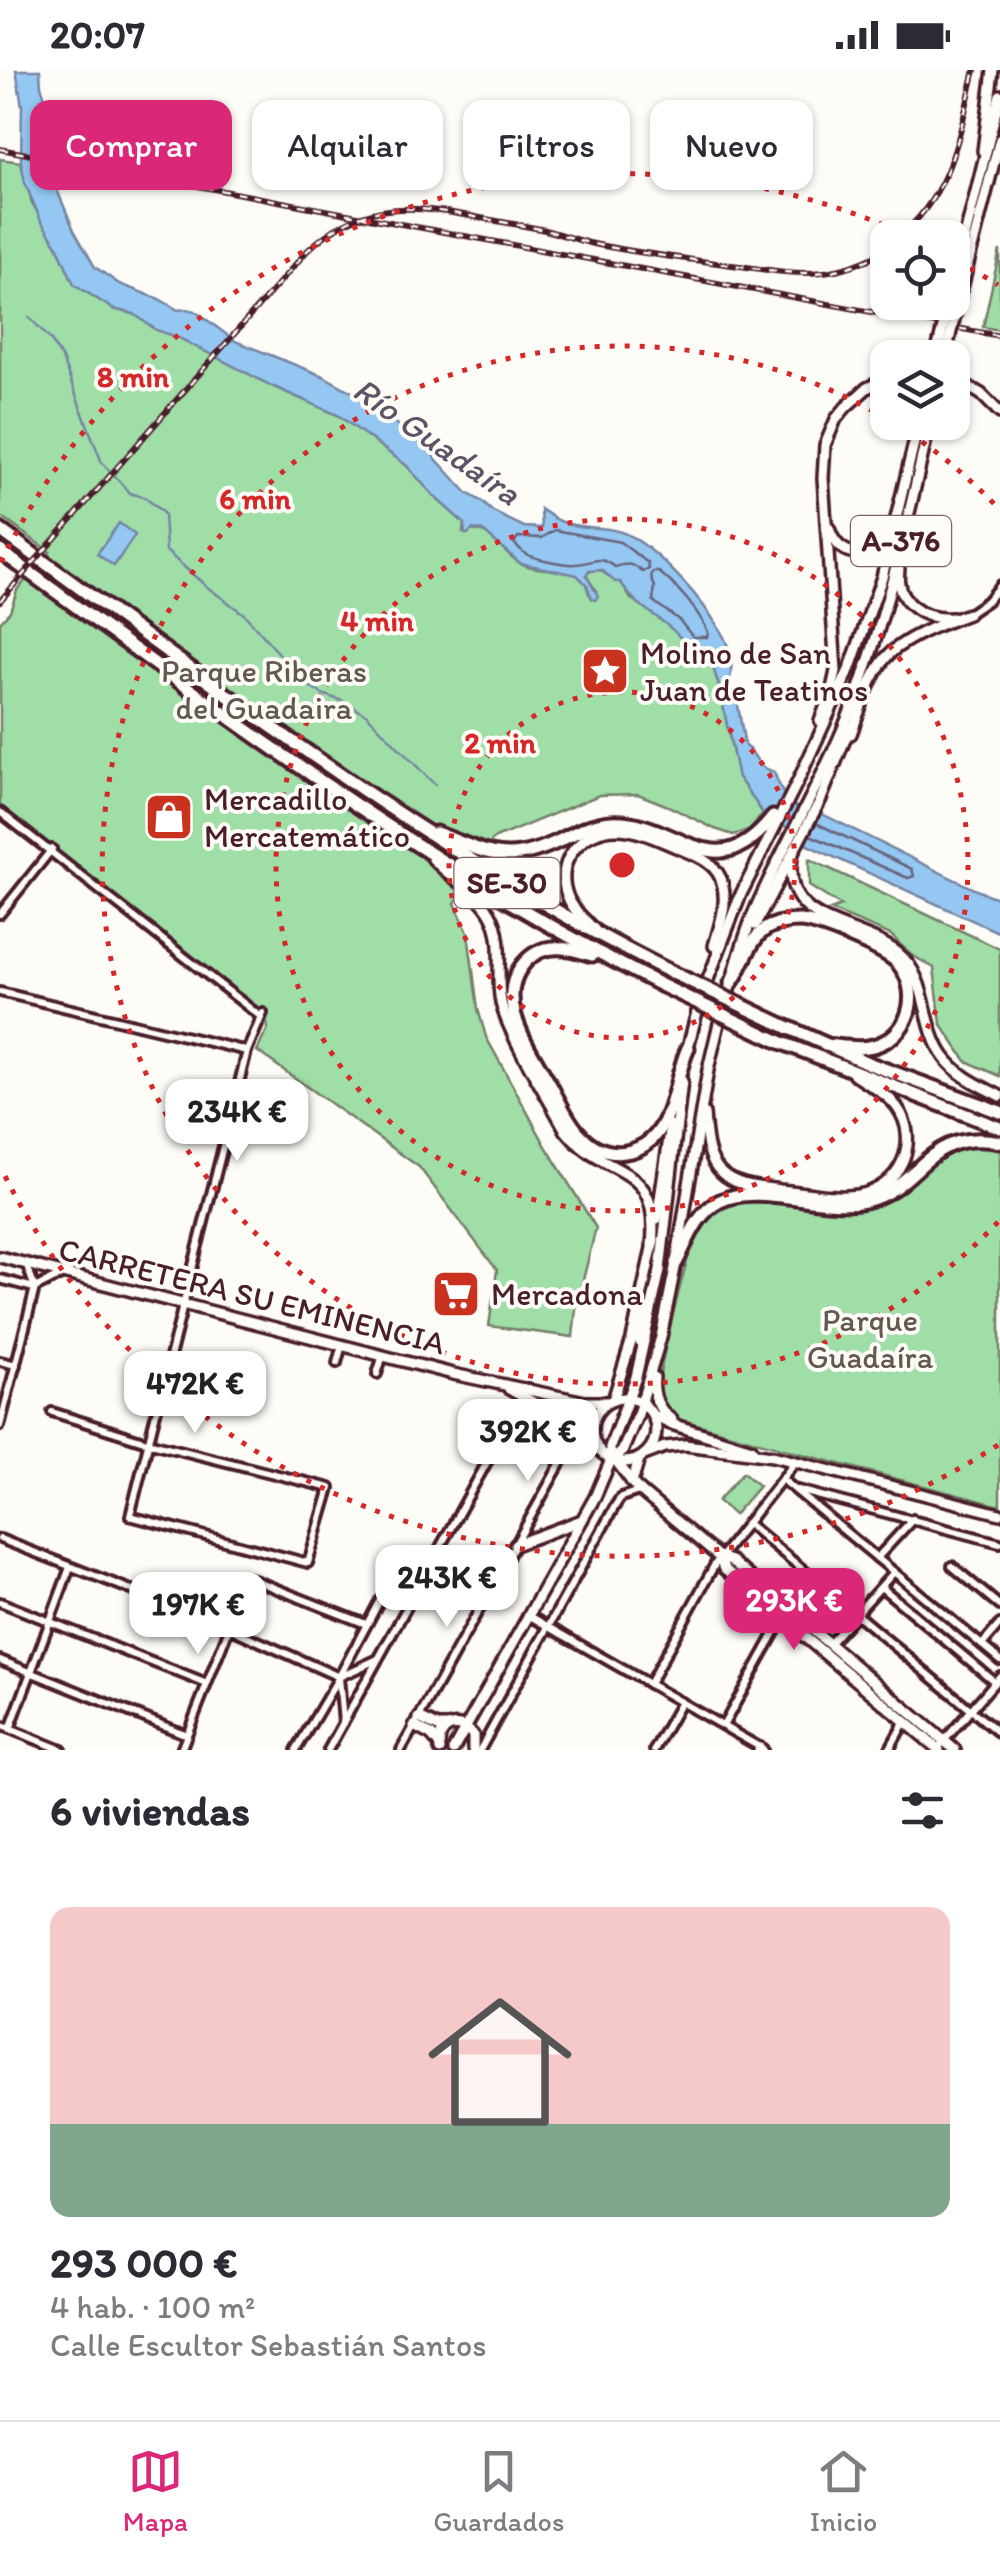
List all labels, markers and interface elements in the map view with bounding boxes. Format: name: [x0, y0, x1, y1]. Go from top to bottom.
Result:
text: 20:07: [50, 12, 145, 58]
chip: Comprar: [30, 100, 232, 190]
chip: Alquilar: [252, 100, 443, 190]
chip: Filtros: [463, 100, 630, 190]
chip: Nuevo: [650, 100, 813, 190]
map controls: [870, 220, 970, 440]
button: locate: [870, 220, 970, 320]
button: layers: [870, 340, 970, 440]
text: 8 min: [97, 358, 170, 395]
water label: Río Guadaíra: [345, 368, 529, 514]
text: 6 min: [219, 480, 292, 517]
road number: A-376: [851, 516, 951, 566]
text: 4 min: [340, 602, 415, 639]
place label: Molino de San Juan de Teatinos: [640, 634, 868, 709]
place icon: Molino de San Juan de Teatinos: [579, 645, 631, 697]
park label: Parque Riberas del Guadaira: [161, 652, 367, 727]
text: 2 min: [464, 724, 537, 761]
place label: Mercadillo Mercatemático: [204, 780, 410, 855]
shop icon: Mercadillo Mercatemático: [143, 791, 195, 843]
centre of rings: [604, 847, 640, 883]
road number: SE-30: [454, 858, 560, 908]
pin: 234K €: [156, 1079, 318, 1164]
text: 234K €: [187, 1092, 287, 1130]
street label: CARRETERA SU EMINENCIA: [55, 1230, 449, 1362]
supermarket icon: Mercadona: [430, 1268, 482, 1320]
place label: Mercadona: [491, 1275, 643, 1313]
park label: Parque Guadaíra: [807, 1301, 934, 1376]
pin: 472K €: [114, 1351, 276, 1436]
text: 472K €: [146, 1364, 244, 1402]
pin: 392K €: [447, 1399, 609, 1484]
text: 392K €: [480, 1412, 576, 1450]
pin: 243K €: [366, 1545, 528, 1630]
text: 243K €: [397, 1558, 497, 1596]
pin: 293K €: [713, 1568, 875, 1653]
pin: 197K €: [117, 1572, 279, 1657]
text: 293K €: [746, 1581, 842, 1619]
text: 197K €: [151, 1585, 245, 1623]
icon: filters: [895, 1783, 950, 1838]
text: 6 viviendas: [50, 1785, 250, 1836]
icon: home: [410, 1972, 590, 2152]
text: 293 000 €: [50, 2237, 237, 2288]
text: 4 hab. · 100 m²: [50, 2288, 255, 2326]
text: Calle Escultor Sebastián Santos: [50, 2326, 486, 2364]
tab: Mapa: [123, 2444, 188, 2538]
tab: Guardados: [433, 2444, 564, 2538]
tab: Inicio: [810, 2444, 877, 2538]

